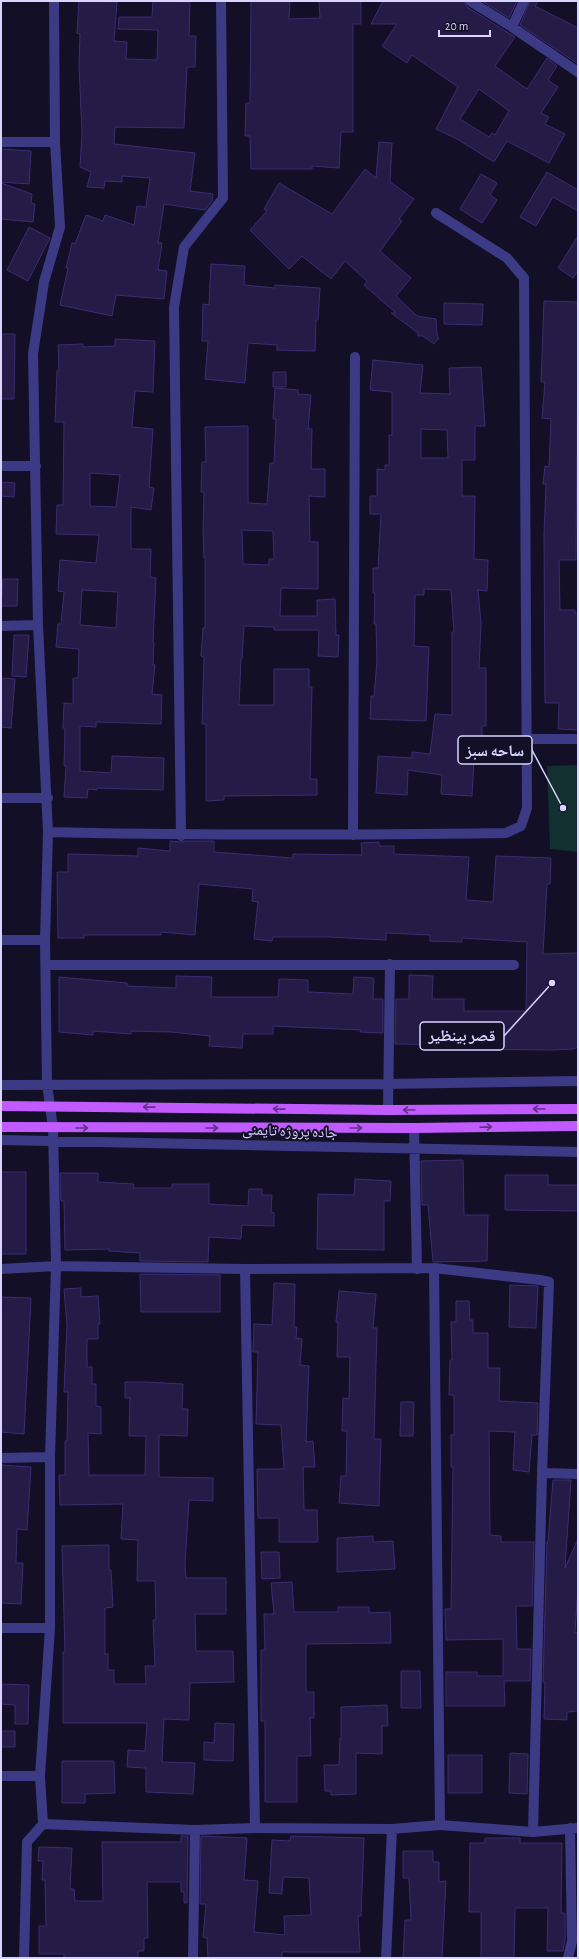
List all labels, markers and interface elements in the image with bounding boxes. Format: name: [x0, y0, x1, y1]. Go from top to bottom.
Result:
scale bar: [439, 12, 490, 38]
text: 20 m: [445, 20, 468, 32]
callout: ساحه سبز: [458, 736, 532, 764]
text: ساحه سبز: [465, 743, 524, 760]
callout: قصر بینظیر: [420, 1022, 504, 1050]
text: قصر بینظیر: [427, 1028, 496, 1045]
one-way arrow: [143, 1103, 156, 1111]
one-way arrow: [273, 1105, 286, 1112]
one-way arrow: [533, 1105, 546, 1113]
one-way arrow: [403, 1106, 416, 1114]
street label: جاده پروژه تایمنی: [242, 1122, 339, 1143]
one-way arrow: [479, 1123, 492, 1131]
one-way arrow: [75, 1124, 88, 1132]
one-way arrow: [205, 1124, 218, 1132]
one-way arrow: [349, 1124, 362, 1132]

